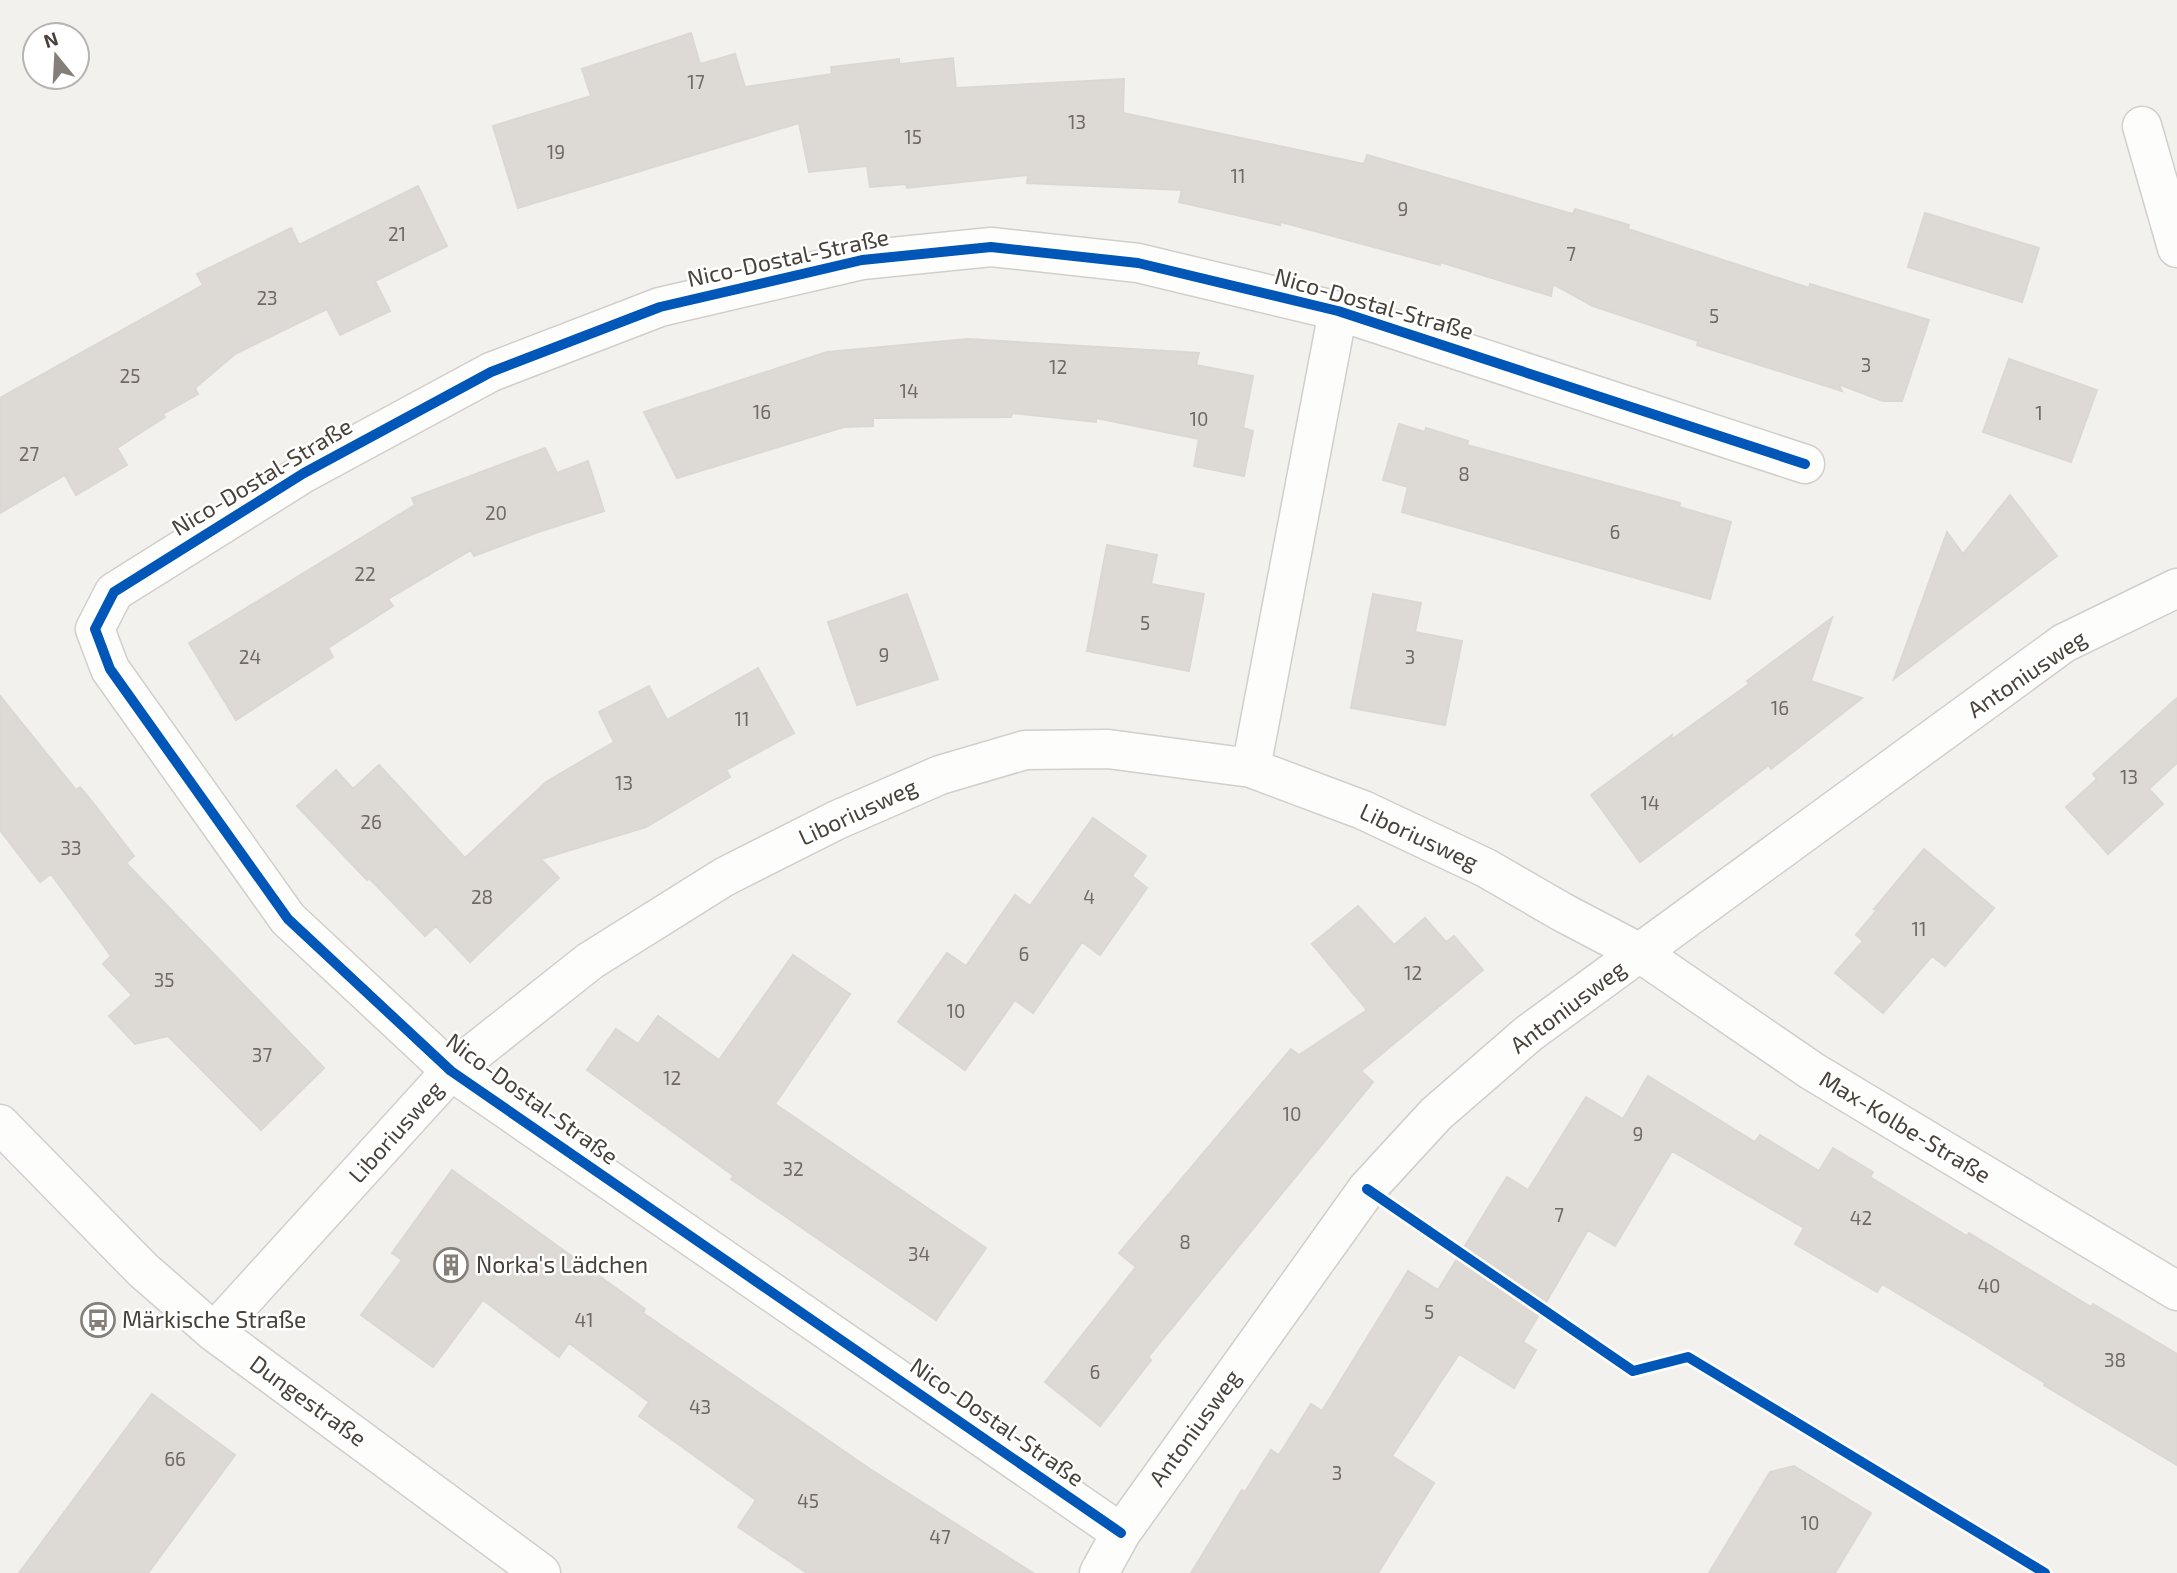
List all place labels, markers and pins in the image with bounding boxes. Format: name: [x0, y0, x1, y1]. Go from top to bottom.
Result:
building icon: Norka's Lädchen: [432, 1246, 470, 1284]
place label: Norka's Lädchen: [476, 1250, 648, 1278]
bus stop icon: Märkische Straße: [79, 1301, 117, 1339]
place label: Märkische Straße: [122, 1305, 306, 1333]

